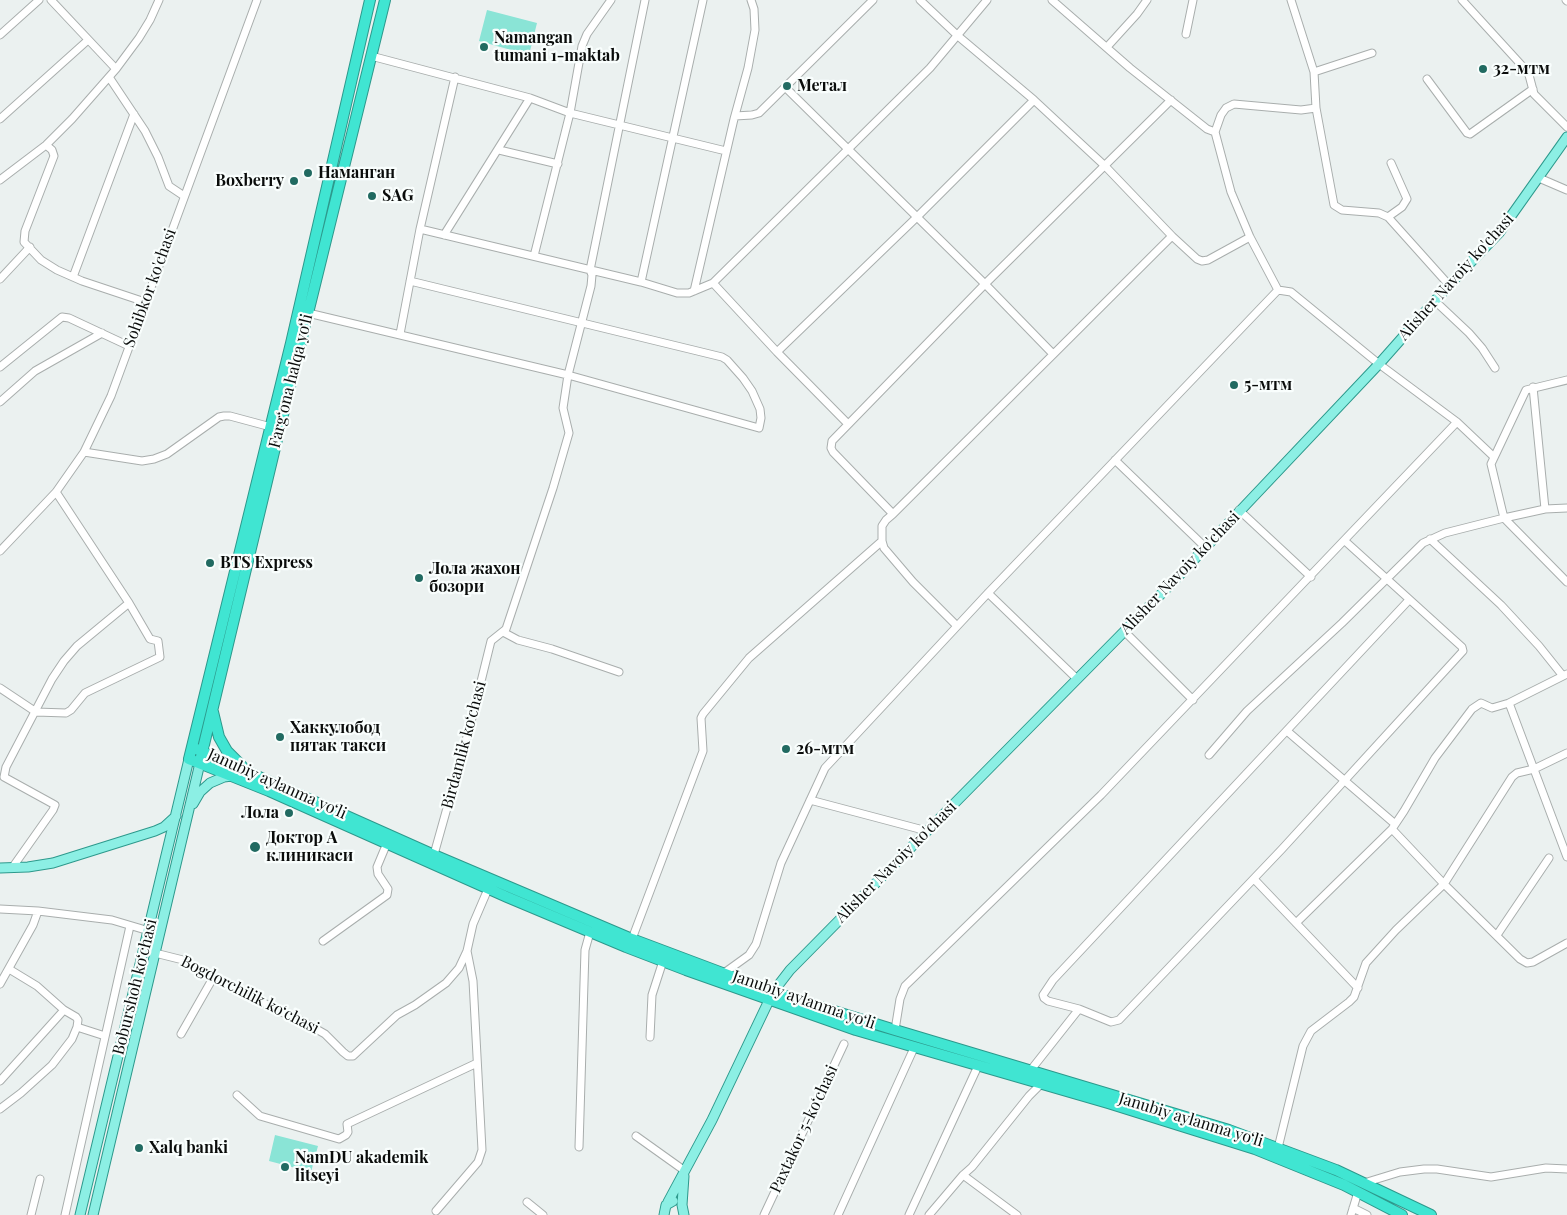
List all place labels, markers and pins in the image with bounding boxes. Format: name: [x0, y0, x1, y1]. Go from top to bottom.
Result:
place label: Namangan tumani 1-maktab: [494, 28, 620, 66]
marker: Namangan tumani 1-maktab: [478, 41, 490, 53]
place label: 32-мтм: [1493, 59, 1550, 79]
marker: 32-мтм: [1477, 63, 1489, 75]
place label: Метал: [797, 76, 847, 96]
marker: Метал: [781, 80, 793, 92]
place label: Наманган: [318, 163, 395, 183]
marker: Наманган: [302, 167, 314, 179]
place label: Boxberry: [215, 171, 284, 191]
marker: Boxberry: [288, 175, 300, 187]
place label: SAG: [382, 186, 413, 206]
marker: SAG: [366, 190, 378, 202]
place label: 5-мтм: [1244, 375, 1292, 395]
marker: 5-мтм: [1228, 379, 1240, 391]
place label: BTS Express: [220, 553, 313, 573]
marker: BTS Express: [204, 557, 216, 569]
place label: Лола жахон бозори: [429, 559, 520, 597]
marker: Лола жахон бозори: [413, 572, 425, 584]
place label: Хаккулобод пятак такси: [290, 718, 386, 756]
marker: Хаккулобод пятак такси: [274, 731, 286, 743]
place label: 26-мтм: [796, 739, 854, 759]
marker: 26-мтм: [780, 743, 792, 755]
place label: Лола: [241, 803, 279, 823]
marker: Лола: [283, 807, 295, 819]
place label: Доктор А клиникаси: [266, 828, 353, 866]
marker: Доктор А клиникаси: [248, 840, 262, 854]
place label: Xalq banki: [149, 1138, 228, 1158]
marker: Xalq banki: [133, 1142, 145, 1154]
place label: NamDU akademik litseyi: [295, 1148, 428, 1186]
marker: NamDU akademik litseyi: [279, 1161, 291, 1173]

